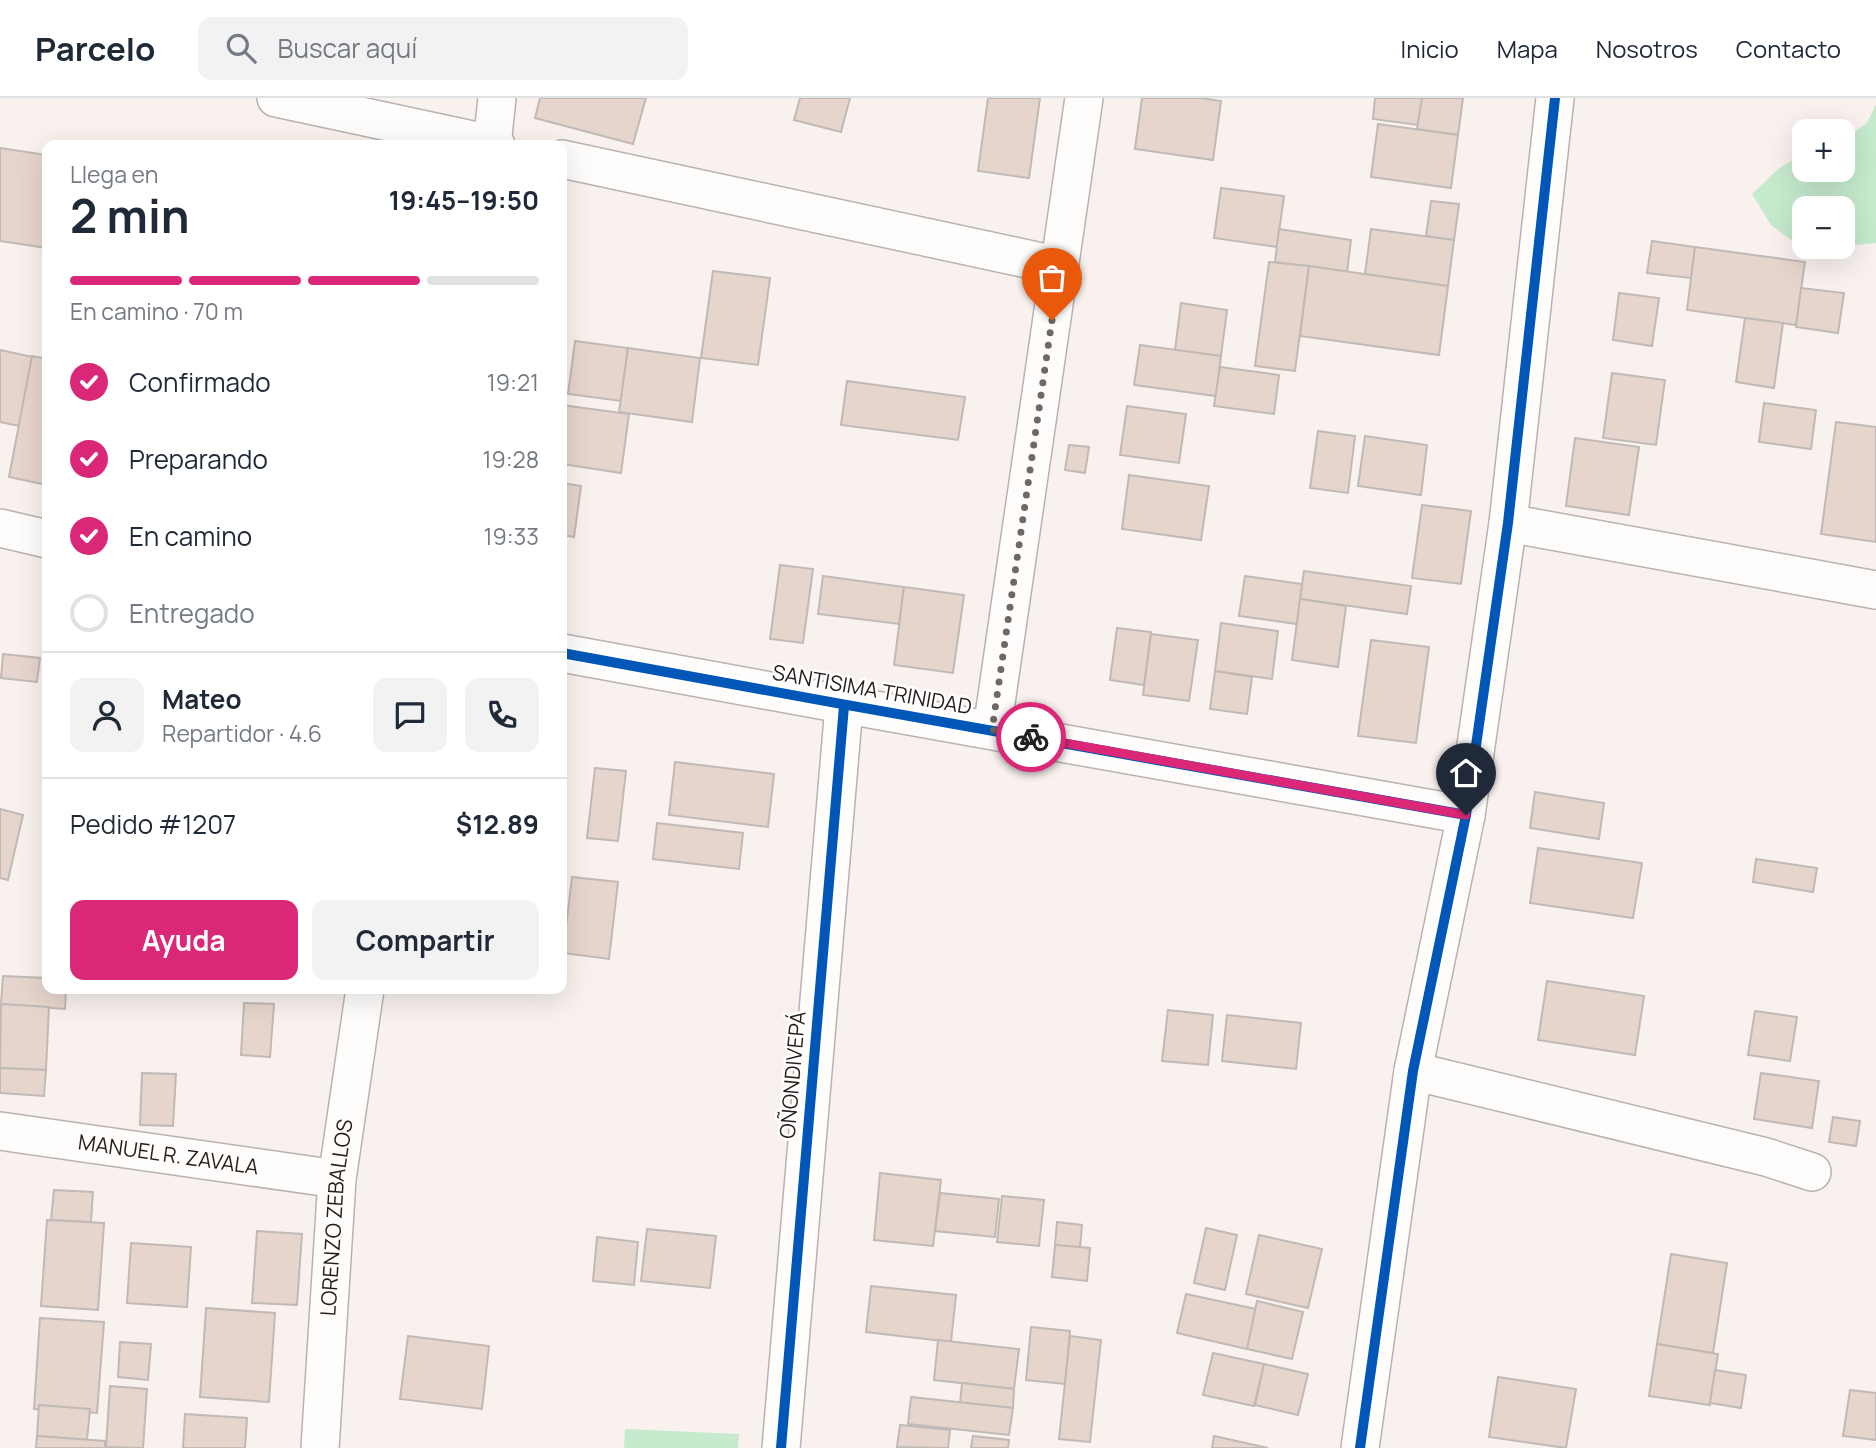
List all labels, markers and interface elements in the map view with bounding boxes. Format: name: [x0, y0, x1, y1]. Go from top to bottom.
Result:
search box: [198, 17, 688, 80]
text: Parcelo: [35, 26, 156, 71]
icon: search: [222, 29, 260, 67]
text: Buscar aquí: [278, 30, 417, 66]
text: Inicio: [1401, 32, 1459, 65]
text: Mapa: [1497, 32, 1558, 65]
text: Nosotros: [1596, 32, 1698, 65]
text: Contacto: [1736, 32, 1841, 65]
map controls: [1792, 119, 1855, 259]
button: +: [1792, 119, 1855, 182]
text: Llega en: [70, 158, 158, 190]
text: 19:45–19:50: [389, 182, 539, 218]
text: 2 min: [70, 184, 190, 247]
button: −: [1792, 196, 1855, 259]
pin: [1022, 248, 1082, 320]
icon: bag: [1033, 259, 1071, 297]
text: En camino · 70 m: [70, 295, 243, 327]
icon: check: [70, 363, 108, 401]
text: Confirmado: [129, 364, 271, 400]
text: 19:21: [487, 366, 539, 398]
icon: check: [70, 440, 108, 478]
text: Preparando: [129, 441, 268, 477]
text: 19:28: [482, 443, 539, 475]
icon: check: [70, 517, 108, 555]
text: En camino: [129, 518, 252, 554]
text: 19:33: [483, 520, 539, 552]
text: Entregado: [129, 595, 255, 631]
street label: SANTISIMA TRINIDAD: [770, 658, 974, 720]
button: person: [70, 678, 144, 752]
button: chat: [373, 678, 447, 752]
button: phone: [465, 678, 539, 752]
text: Mateo: [162, 681, 241, 717]
courier: [996, 702, 1066, 772]
text: Repartidor · 4.6: [162, 717, 322, 749]
icon: bike: [1012, 718, 1050, 756]
pin: [1436, 743, 1496, 815]
icon: home: [1447, 754, 1485, 792]
text: Pedido #1207: [70, 806, 236, 842]
text: $12.89: [456, 806, 539, 842]
button: Ayuda: [70, 900, 298, 980]
button: Compartir: [312, 900, 539, 980]
street label: OÑONDIVEPÁ: [772, 1010, 812, 1140]
street label: LORENZO ZEBALLOS: [313, 1117, 359, 1317]
street label: MANUEL R. ZAVALA: [76, 1127, 261, 1181]

